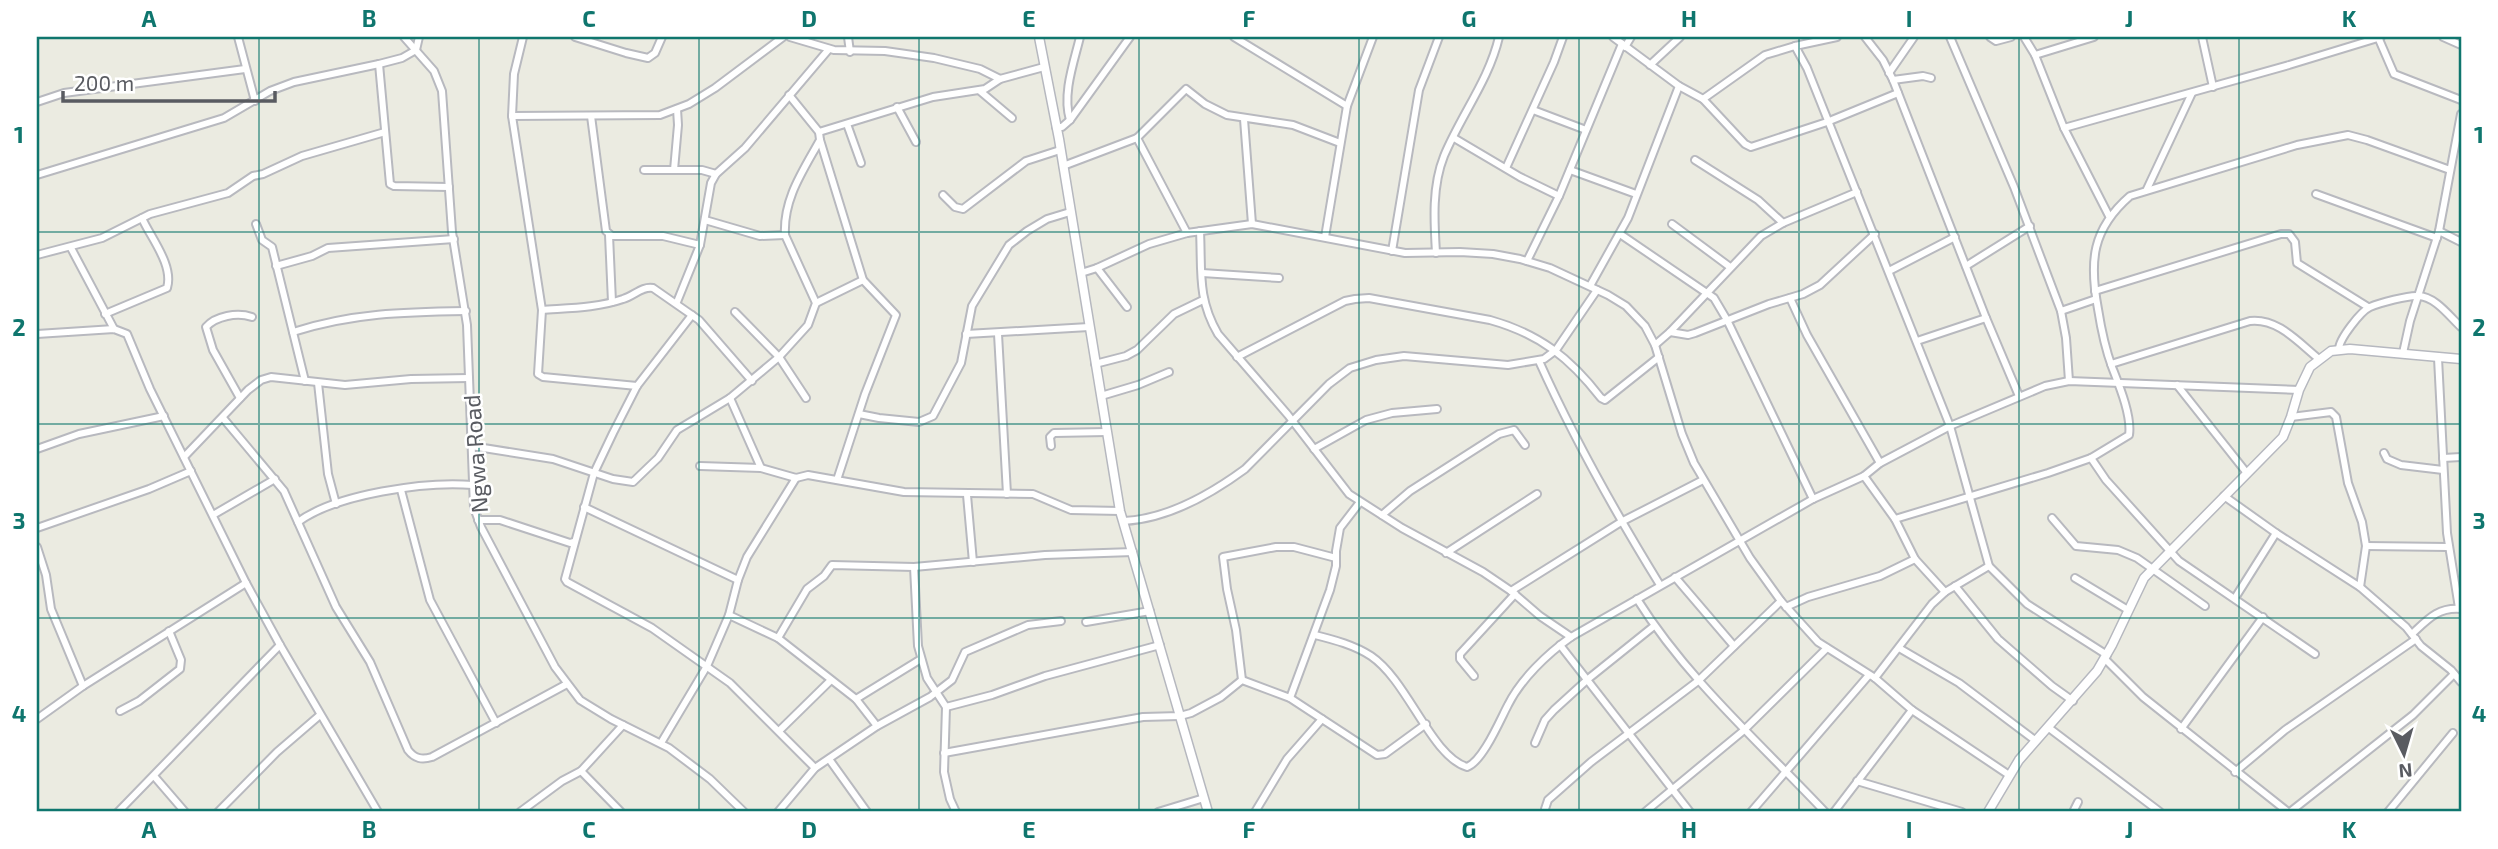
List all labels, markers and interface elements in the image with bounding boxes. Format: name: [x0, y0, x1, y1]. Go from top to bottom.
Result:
text: A: [141, 4, 157, 32]
text: B: [362, 4, 376, 32]
text: C: [582, 4, 596, 32]
text: D: [801, 4, 817, 32]
text: E: [1022, 4, 1036, 32]
text: F: [1243, 4, 1256, 32]
text: G: [1462, 4, 1476, 32]
text: H: [1681, 4, 1697, 32]
text: I: [1906, 4, 1912, 32]
text: J: [2125, 4, 2133, 32]
text: K: [2342, 4, 2357, 32]
scale bar: [63, 60, 275, 104]
text: 200 m: [74, 70, 134, 95]
text: 1: [14, 120, 24, 148]
text: 1: [2474, 120, 2484, 148]
text: 2: [12, 313, 26, 341]
text: 2: [2472, 313, 2486, 341]
street label: Ngwa Road: [457, 394, 493, 514]
text: 3: [12, 506, 26, 534]
text: 3: [2472, 506, 2486, 534]
text: 4: [12, 699, 26, 727]
text: 4: [2472, 699, 2486, 727]
north arrow: [2368, 720, 2438, 790]
text: N: [2398, 759, 2413, 783]
text: A: [141, 815, 157, 843]
text: B: [362, 815, 376, 843]
text: C: [582, 815, 596, 843]
text: D: [801, 815, 817, 843]
text: E: [1022, 815, 1036, 843]
text: F: [1243, 815, 1256, 843]
text: G: [1462, 815, 1476, 843]
text: H: [1681, 815, 1697, 843]
text: I: [1906, 815, 1912, 843]
text: J: [2125, 815, 2133, 843]
text: K: [2342, 815, 2357, 843]

